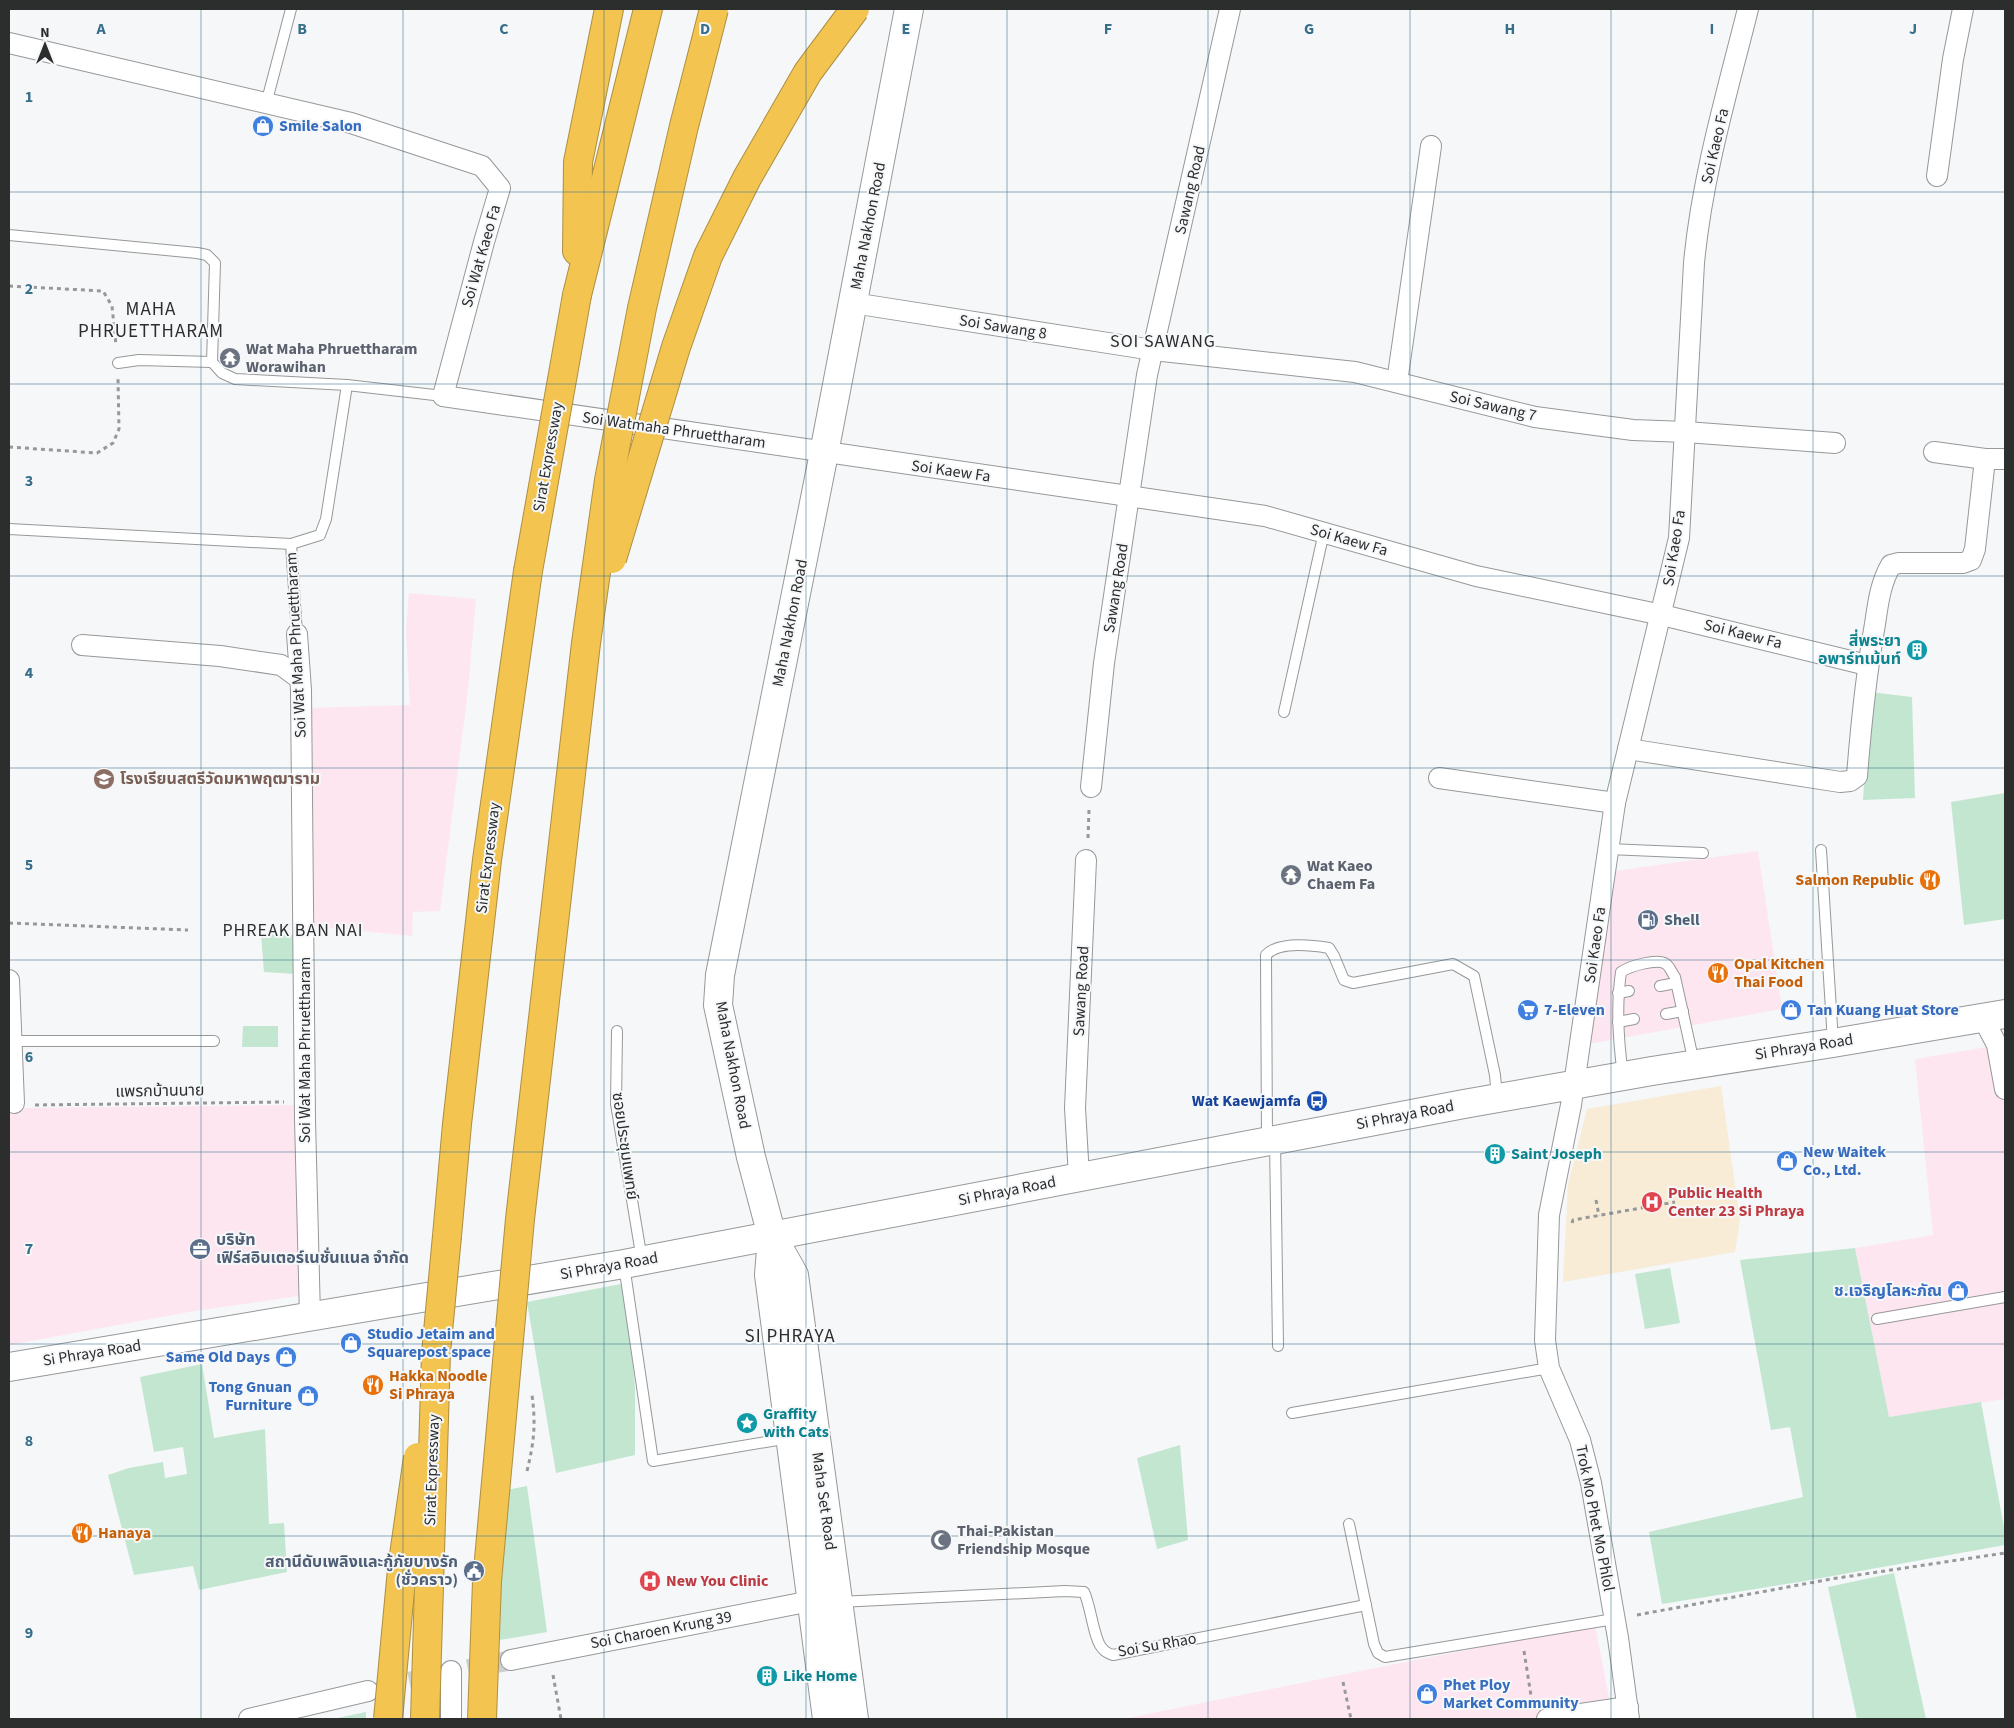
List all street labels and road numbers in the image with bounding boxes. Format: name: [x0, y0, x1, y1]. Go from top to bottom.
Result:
street label: Soi Kaeo Fa: [1696, 106, 1734, 186]
street label: Sawang Road: [1169, 143, 1211, 237]
street label: Maha Nakhon Road: [845, 160, 891, 292]
street label: Soi Wat Kaeo Fa: [456, 202, 506, 310]
street label: Soi Sawang 8: [958, 309, 1048, 345]
street label: Soi Sawang 7: [1447, 385, 1539, 427]
street label: Sirat Expressway: [527, 400, 569, 514]
street label: Soi Watmaha Phruettharam: [581, 406, 767, 454]
street label: Soi Kaew Fa: [910, 455, 992, 487]
street label: Soi Kaeo Fa: [1657, 508, 1691, 588]
street label: Soi Kaew Fa: [1308, 518, 1390, 562]
street label: Sawang Road: [1098, 542, 1134, 634]
street label: Soi Wat Maha Phruettharam: [280, 551, 312, 739]
street label: Maha Nakhon Road: [767, 557, 813, 689]
street label: Soi Kaew Fa: [1702, 614, 1784, 654]
street label: Sirat Expressway: [470, 801, 506, 915]
street label: Soi Kaeo Fa: [1579, 905, 1611, 985]
street label: Sawang Road: [1068, 945, 1094, 1037]
street label: Soi Wat Maha Phruettharam: [294, 957, 316, 1143]
street label: Maha Nakhon Road: [710, 999, 756, 1131]
street label: Si Phraya Road: [1753, 1028, 1855, 1066]
street label: แพรกบ้านนาย: [115, 1079, 205, 1103]
street label: ซอยประชุมแพทย์: [607, 1091, 643, 1201]
street label: Si Phraya Road: [1354, 1095, 1456, 1135]
street label: Si Phraya Road: [956, 1171, 1058, 1211]
street label: Si Phraya Road: [558, 1247, 660, 1285]
street label: Si Phraya Road: [41, 1334, 143, 1372]
street label: Sirat Expressway: [419, 1413, 445, 1526]
street label: Trok Mo Phet Mo Phlol: [1570, 1443, 1620, 1593]
street label: Maha Set Road: [806, 1450, 842, 1552]
street label: Soi Charoen Krung 39: [588, 1605, 734, 1655]
street label: Soi Su Rhao: [1116, 1627, 1198, 1663]

